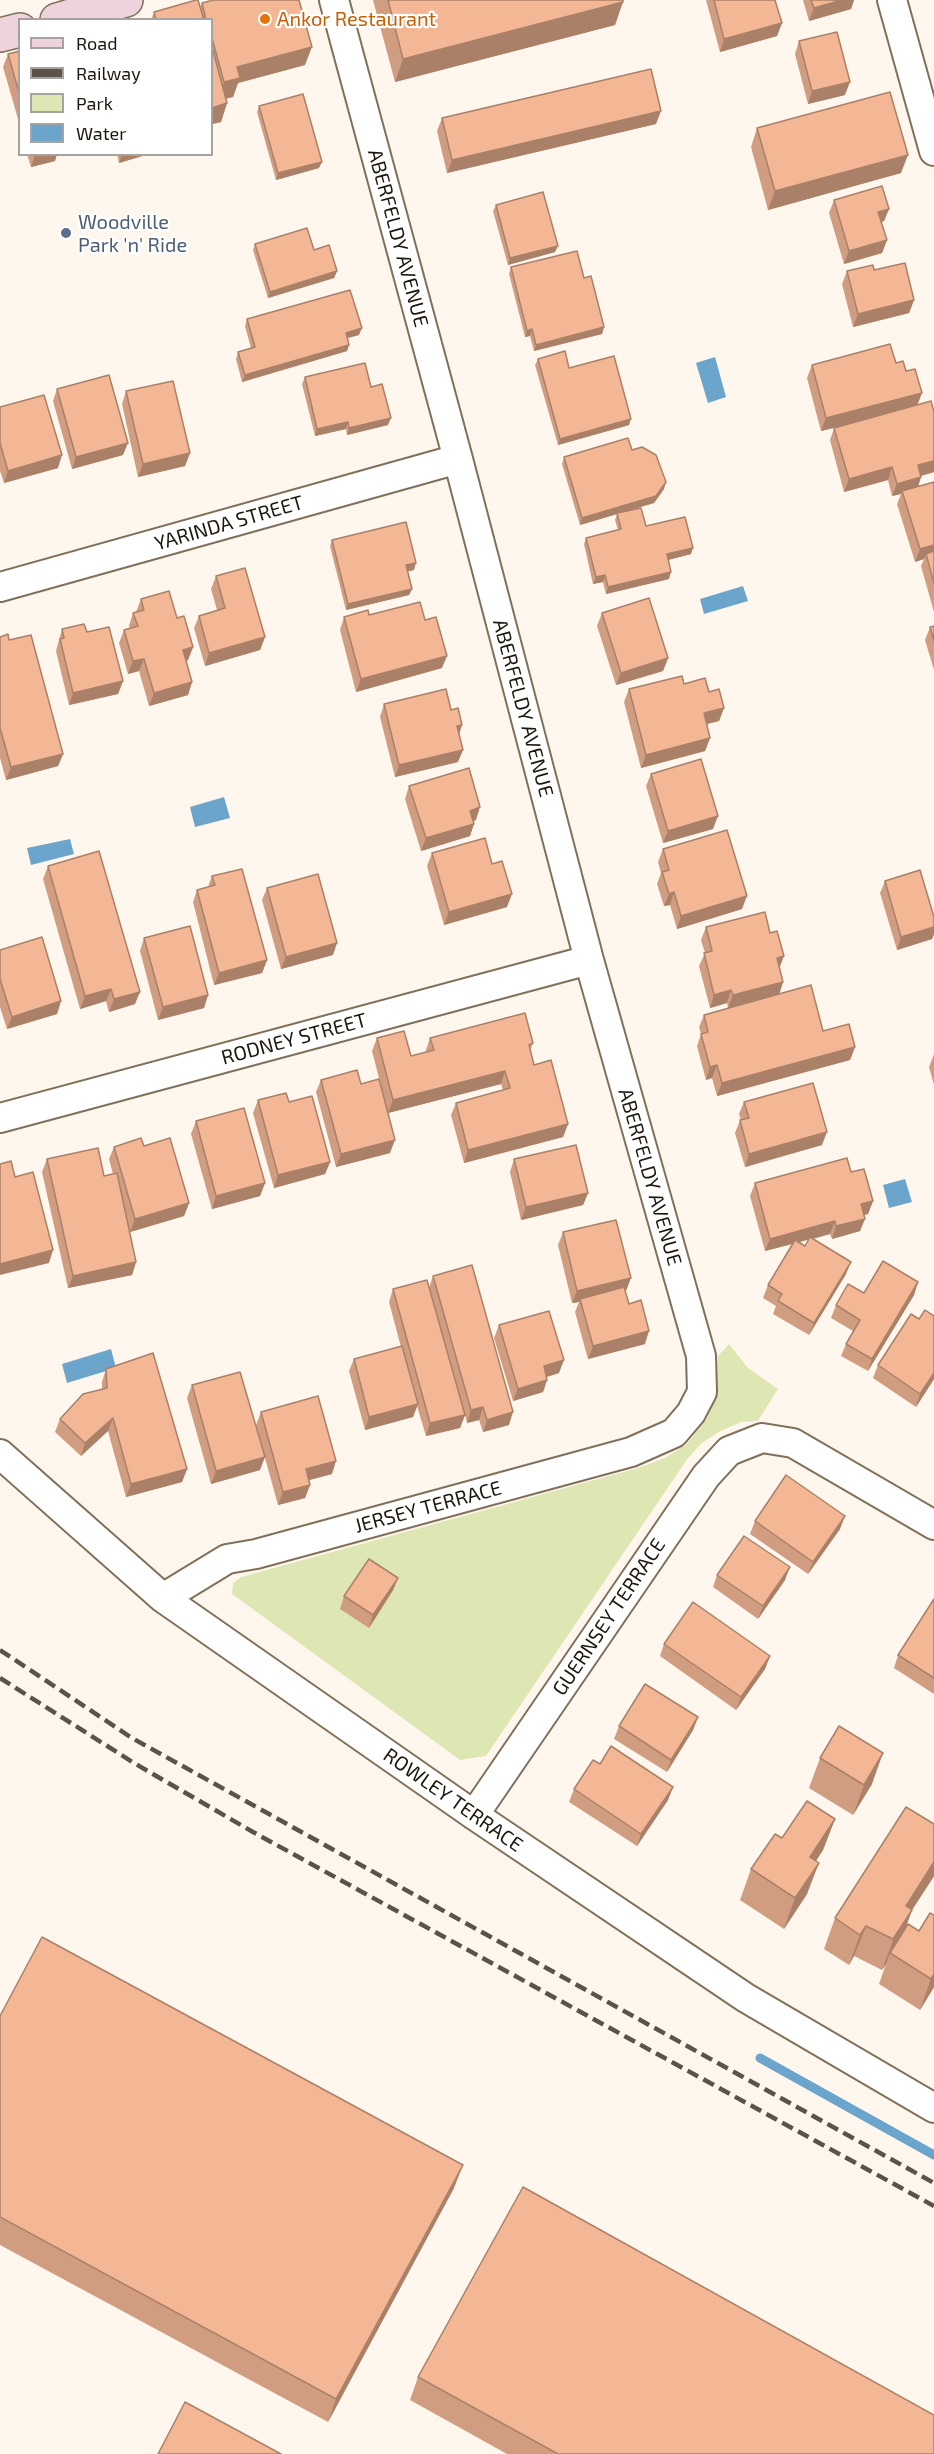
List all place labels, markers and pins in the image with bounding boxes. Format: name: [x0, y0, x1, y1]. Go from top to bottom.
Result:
place label: Ankor Restaurant: [277, 7, 436, 31]
marker: Ankor Restaurant: [258, 12, 272, 26]
place label: Woodville Park 'n' Ride: [78, 210, 187, 257]
marker: Woodville Park 'n' Ride: [59, 226, 73, 240]

